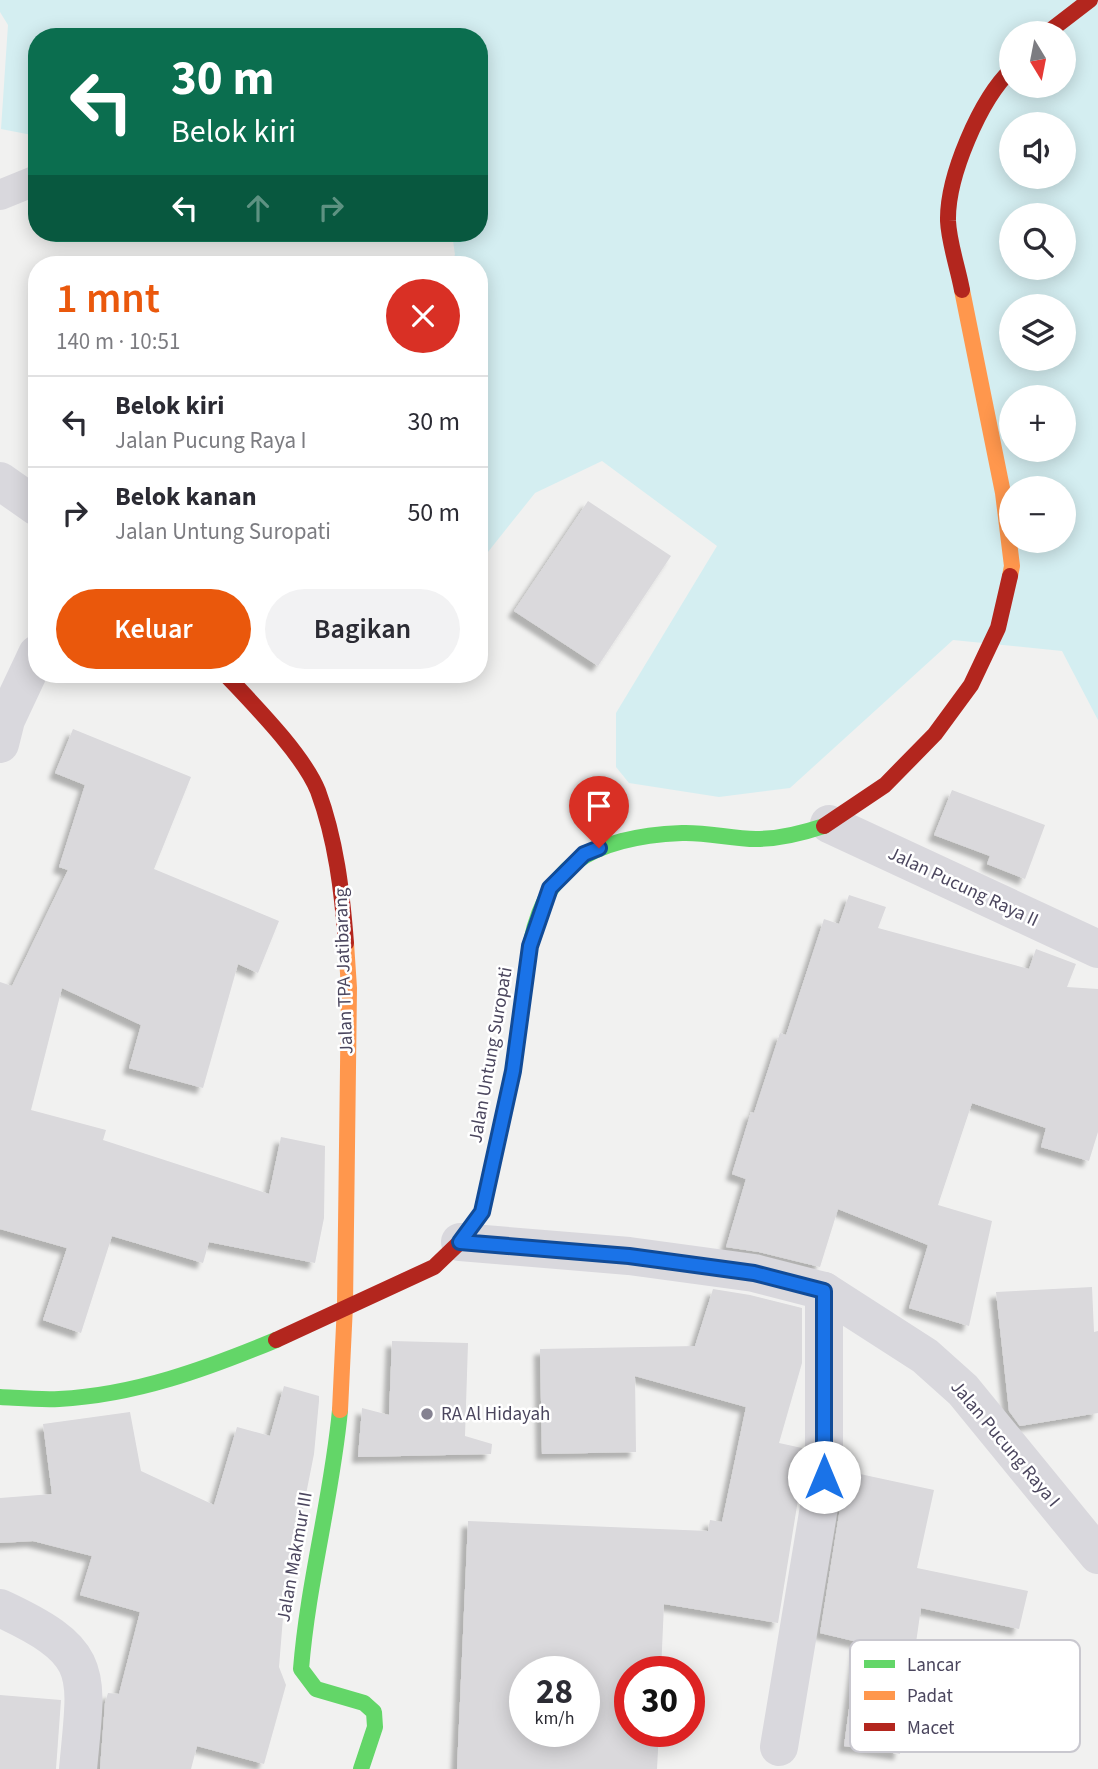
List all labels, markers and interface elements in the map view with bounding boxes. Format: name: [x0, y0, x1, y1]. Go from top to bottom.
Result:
north arrow: [999, 21, 1076, 98]
map controls: [999, 21, 1076, 553]
text: 30 m: [171, 44, 275, 114]
icon: left: [56, 56, 147, 147]
text: Belok kiri: [171, 109, 296, 155]
button: sound: [999, 112, 1076, 189]
icon: left: [166, 189, 204, 227]
icon: ahead: [239, 189, 277, 227]
icon: right: [312, 189, 350, 227]
button: search: [999, 203, 1076, 280]
text: 1 mnt: [56, 269, 160, 329]
button: close: [386, 279, 460, 353]
button: layers: [999, 294, 1076, 371]
text: 140 m · 10:51: [56, 325, 180, 358]
button: +: [999, 385, 1076, 462]
text: Belok kiri: [115, 387, 224, 424]
icon: left: [56, 403, 94, 441]
text: 30 m: [407, 403, 460, 440]
text: Jalan Pucung Raya I: [115, 424, 307, 457]
button: −: [999, 476, 1076, 553]
text: Belok kanan: [115, 478, 257, 515]
icon: right: [56, 494, 94, 532]
text: 50 m: [407, 494, 460, 531]
text: Jalan Untung Suropati: [115, 515, 331, 548]
button: Keluar: [56, 589, 251, 669]
button: Bagikan: [265, 589, 460, 669]
pin: [569, 776, 629, 848]
icon: arrive: [580, 787, 618, 825]
street label: Jalan Pucung Raya II: [883, 840, 1043, 934]
street label: Jalan TPA Jatibarang: [328, 887, 360, 1055]
street label: Jalan Untung Suropati: [462, 965, 520, 1145]
street label: Jalan Pucung Raya I: [944, 1375, 1066, 1513]
place label: RA Al Hidayah: [441, 1401, 550, 1428]
marker: RA Al Hidayah: [419, 1406, 435, 1422]
position arrow: [787, 1440, 861, 1514]
street label: Jalan Makmur III: [270, 1490, 320, 1624]
legend: [850, 1640, 1080, 1752]
text: Lancar: [907, 1652, 961, 1679]
speed limit sign: 30: [614, 1656, 705, 1747]
text: 28: [536, 1667, 573, 1717]
text: Padat: [907, 1683, 953, 1710]
text: km/h: [535, 1706, 574, 1731]
text: Macet: [907, 1715, 955, 1742]

